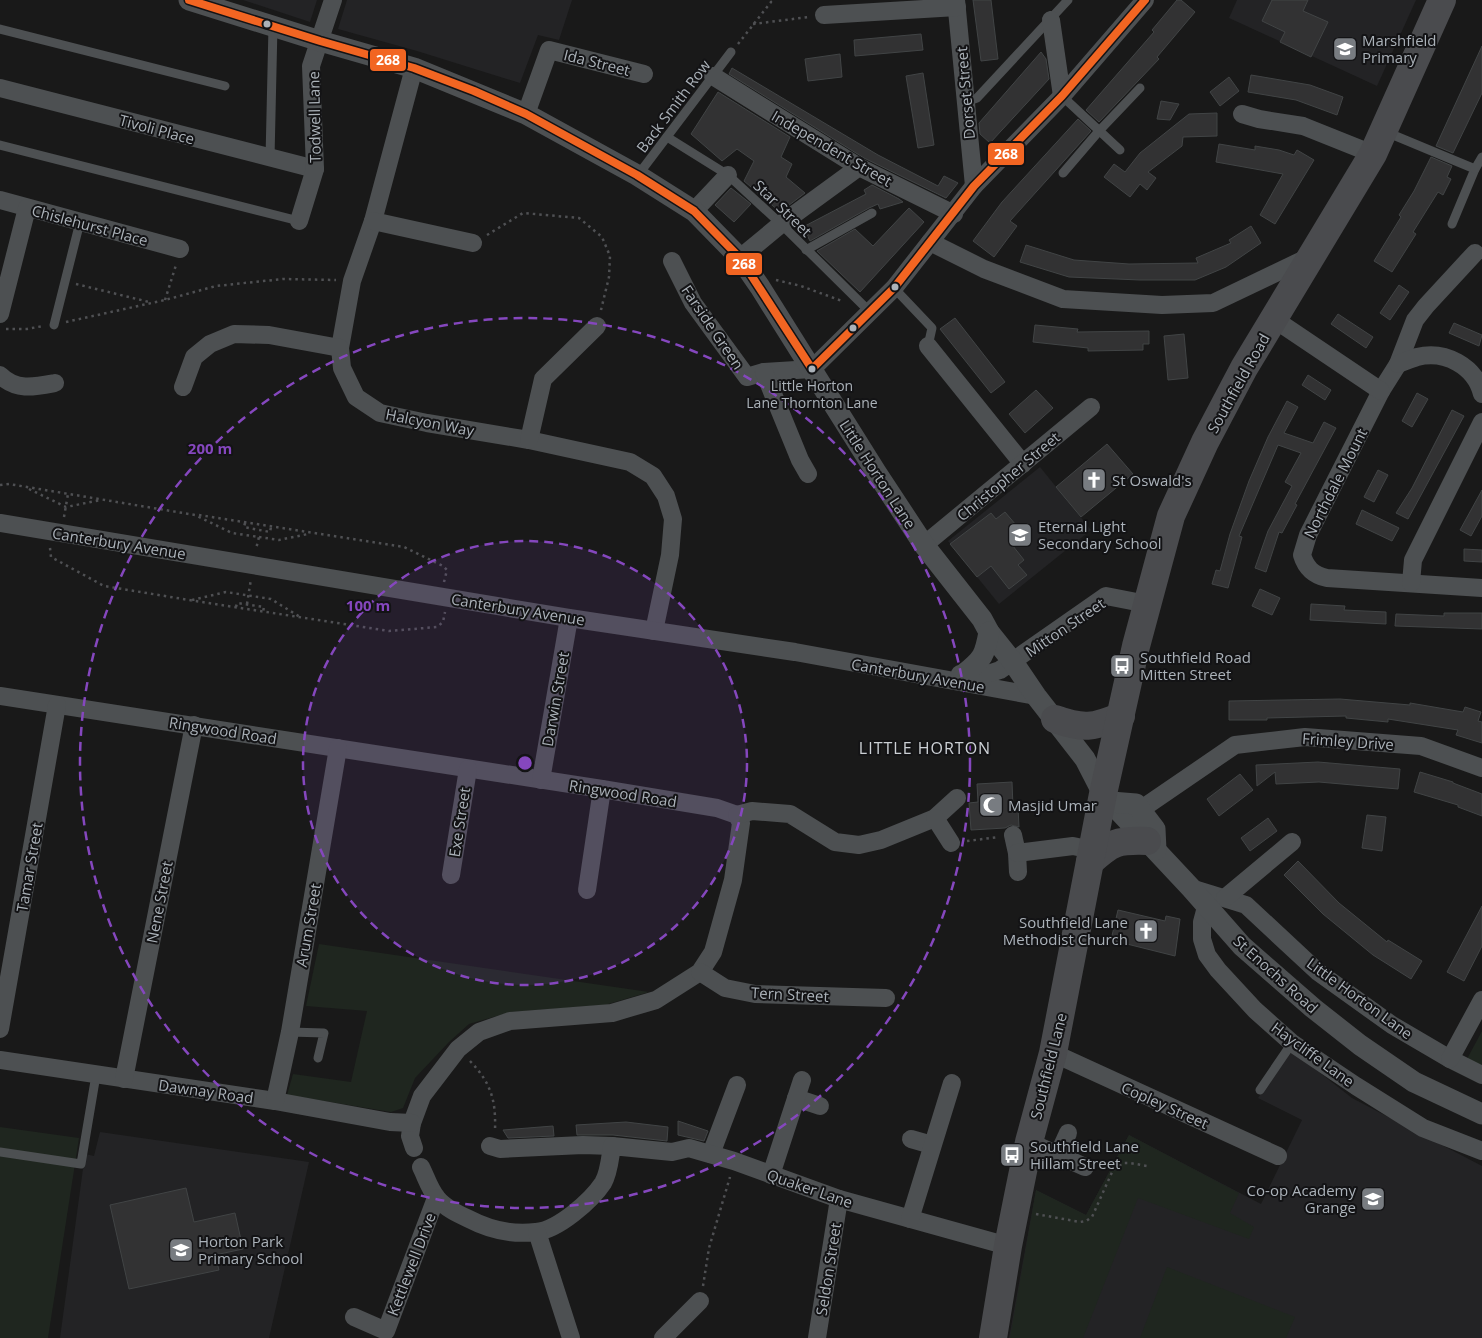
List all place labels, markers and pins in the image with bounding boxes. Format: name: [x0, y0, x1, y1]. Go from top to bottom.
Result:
unlabelled marker: [262, 19, 272, 29]
place label: Marshfield Primary: [1362, 30, 1437, 67]
school or university icon: Marshfield Primary: [1332, 36, 1358, 62]
unlabelled marker: [890, 282, 900, 292]
unlabelled marker: [848, 323, 858, 333]
marker: Little Horton Lane Thornton Lane: [807, 364, 817, 374]
place label: Little Horton Lane Thornton Lane: [746, 376, 878, 412]
church icon: St Oswald's: [1081, 467, 1107, 493]
place label: St Oswald's: [1112, 470, 1192, 490]
place label: Eternal Light Secondary School: [1038, 516, 1162, 553]
school or university icon: Eternal Light Secondary School: [1007, 522, 1033, 548]
place label: Southfield Road Mitten Street: [1140, 647, 1251, 684]
bus stop icon: Southfield Road Mitten Street: [1109, 653, 1135, 679]
centre of rings: [516, 754, 534, 772]
mosque icon: Masjid Umar: [978, 792, 1004, 818]
place label: Masjid Umar: [1008, 795, 1097, 815]
place label: Southfield Lane Methodist Church: [1003, 912, 1128, 949]
church icon: Southfield Lane Methodist Church: [1133, 918, 1159, 944]
place label: Southfield Lane Hillam Street: [1030, 1136, 1139, 1173]
bus stop icon: Southfield Lane Hillam Street: [999, 1142, 1025, 1168]
place label: Co-op Academy Grange: [1247, 1180, 1356, 1217]
school or university icon: Co-op Academy Grange: [1360, 1186, 1386, 1212]
place label: Horton Park Primary School: [198, 1231, 303, 1268]
school or university icon: Horton Park Primary School: [168, 1237, 194, 1263]

